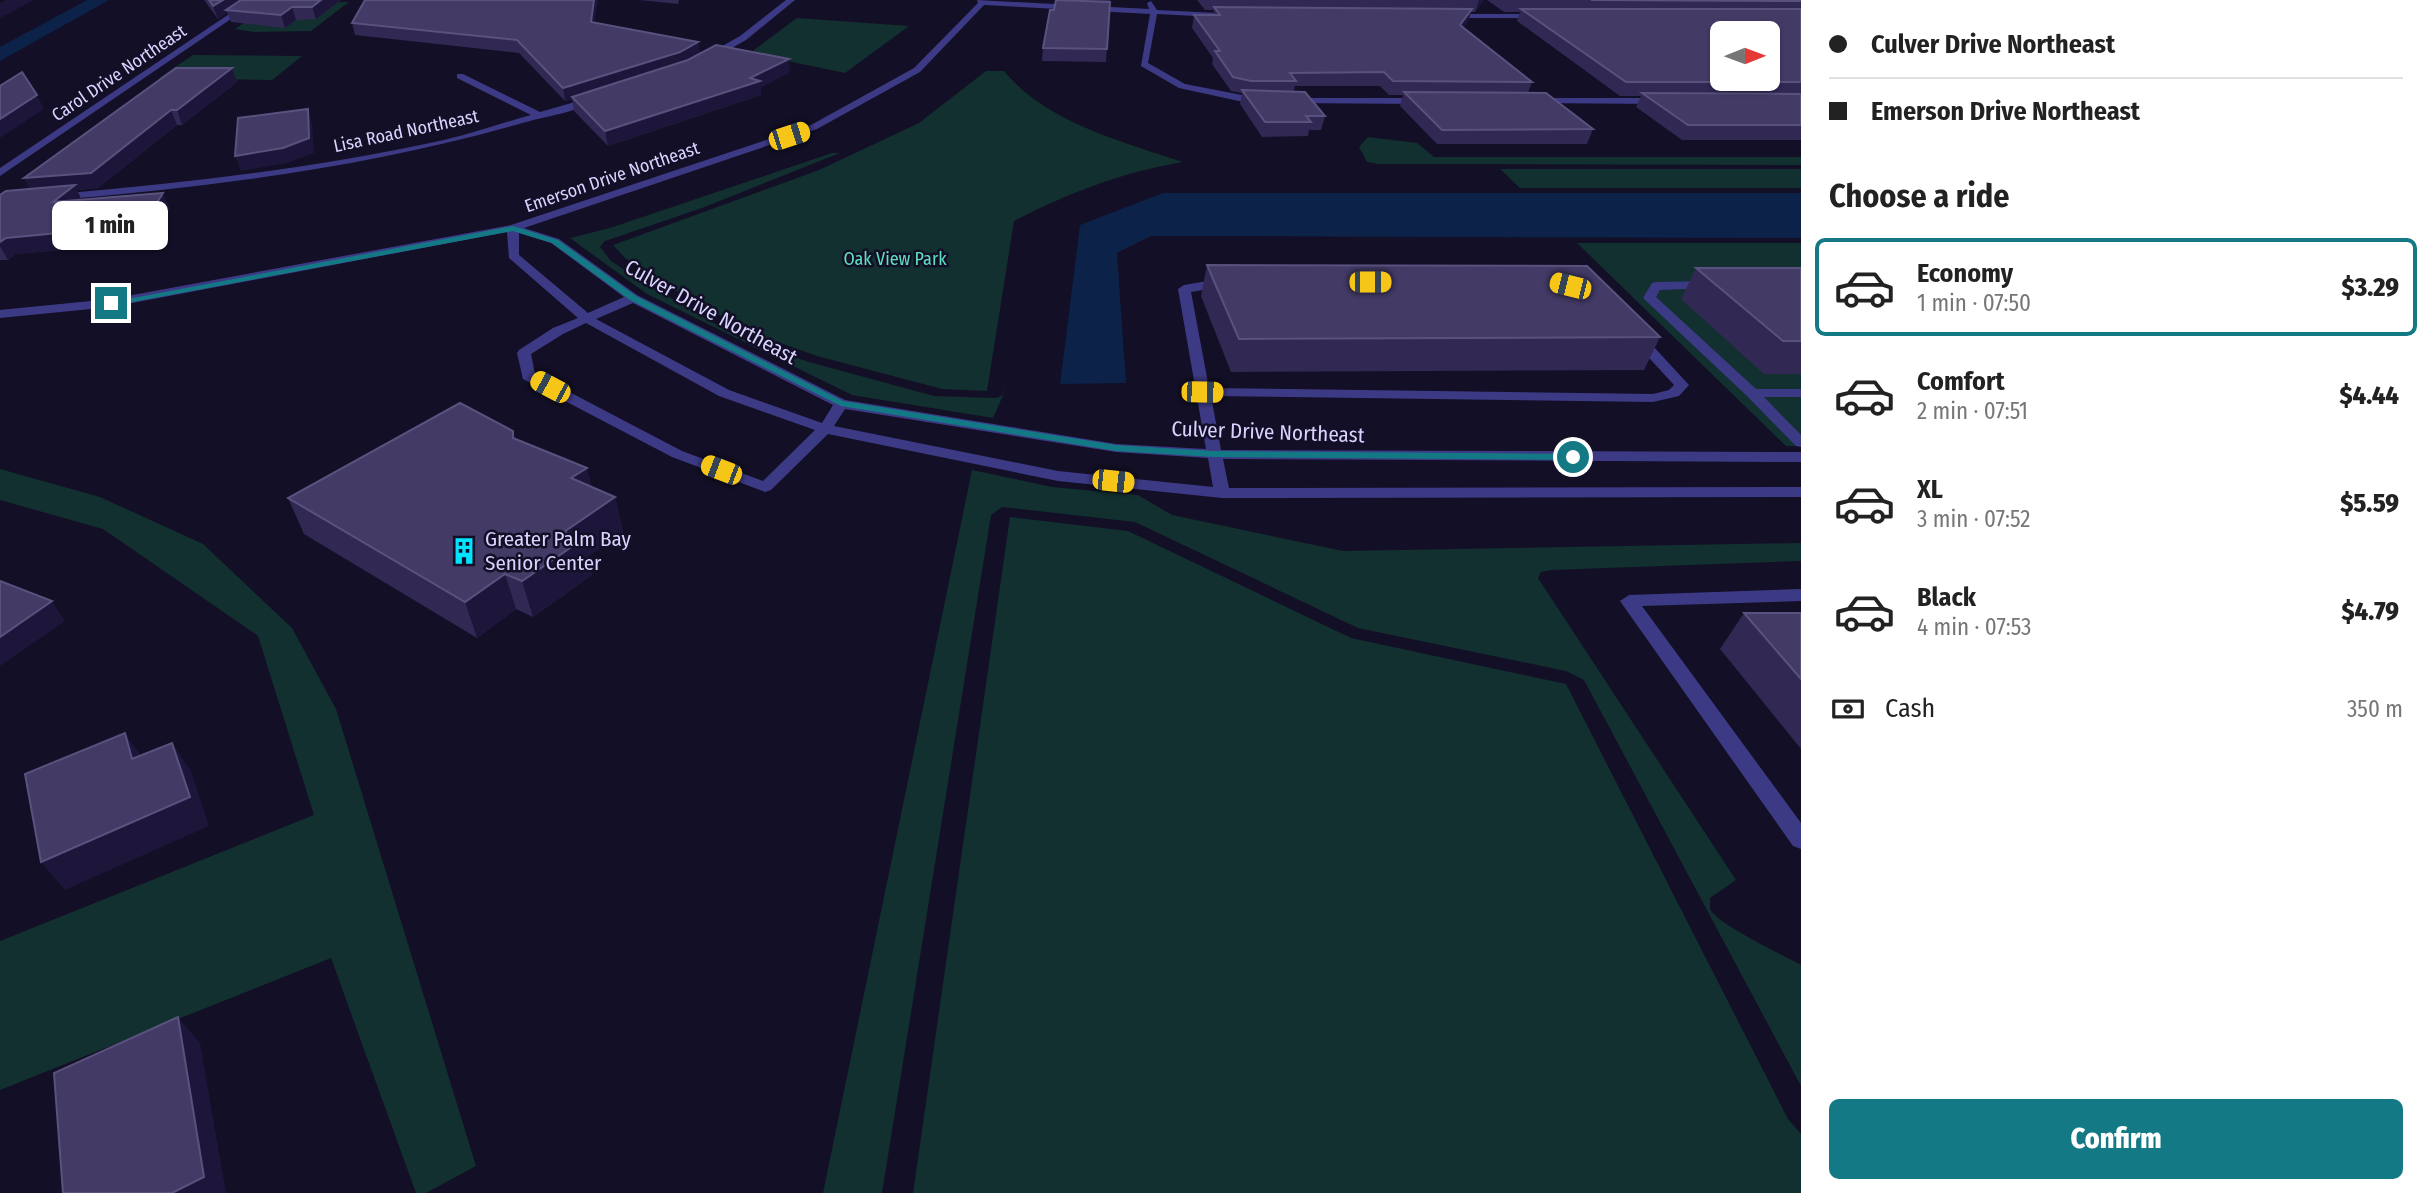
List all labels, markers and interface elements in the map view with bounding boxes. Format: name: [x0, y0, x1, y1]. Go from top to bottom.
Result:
street label: Carol Drive Northeast: [48, 20, 190, 126]
north arrow: [1710, 21, 1780, 91]
map controls: [1710, 21, 1780, 91]
text: Culver Drive Northeast: [1871, 29, 2115, 60]
text: Emerson Drive Northeast: [1871, 96, 2140, 127]
street label: Lisa Road Northeast: [331, 105, 481, 157]
car: [766, 120, 813, 152]
street label: Emerson Drive Northeast: [522, 137, 702, 217]
text: Choose a ride: [1829, 177, 2010, 215]
callout: 1 min: [53, 202, 169, 250]
text: 1 min: [85, 211, 135, 239]
park label: Oak View Park: [843, 248, 947, 270]
street label: Culver Drive Northeast: [620, 254, 802, 370]
icon: car: [1833, 256, 1896, 319]
text: Economy: [1917, 258, 2013, 289]
car: [1548, 271, 1593, 301]
car: [1350, 272, 1392, 293]
text: $3.29: [2342, 272, 2399, 303]
route end: [95, 287, 127, 319]
text: 1 min · 07:50: [1917, 289, 2031, 317]
icon: car: [1833, 364, 1896, 427]
text: Comfort: [1917, 366, 2005, 397]
car: [527, 368, 574, 406]
text: $4.44: [2339, 380, 2399, 411]
car: [1181, 381, 1224, 403]
text: 2 min · 07:51: [1917, 397, 2028, 425]
street label: Culver Drive Northeast: [1171, 416, 1365, 448]
route start: [1557, 441, 1589, 473]
car: [698, 453, 745, 487]
car: [1092, 468, 1135, 494]
icon: car: [1833, 472, 1896, 535]
text: XL: [1917, 474, 1943, 505]
text: $5.59: [2340, 488, 2399, 519]
text: 3 min · 07:52: [1917, 505, 2030, 533]
place label: Greater Palm Bay Senior Center: [485, 526, 631, 576]
building icon: Greater Palm Bay Senior Center: [449, 536, 479, 566]
icon: car: [1833, 580, 1896, 643]
text: Black: [1917, 582, 1976, 613]
text: $4.79: [2341, 596, 2399, 627]
text: 4 min · 07:53: [1917, 613, 2031, 641]
icon: cash: [1829, 690, 1867, 728]
text: Cash: [1885, 693, 1935, 724]
text: 350 m: [2347, 695, 2403, 723]
button: Confirm: [1829, 1099, 2403, 1179]

